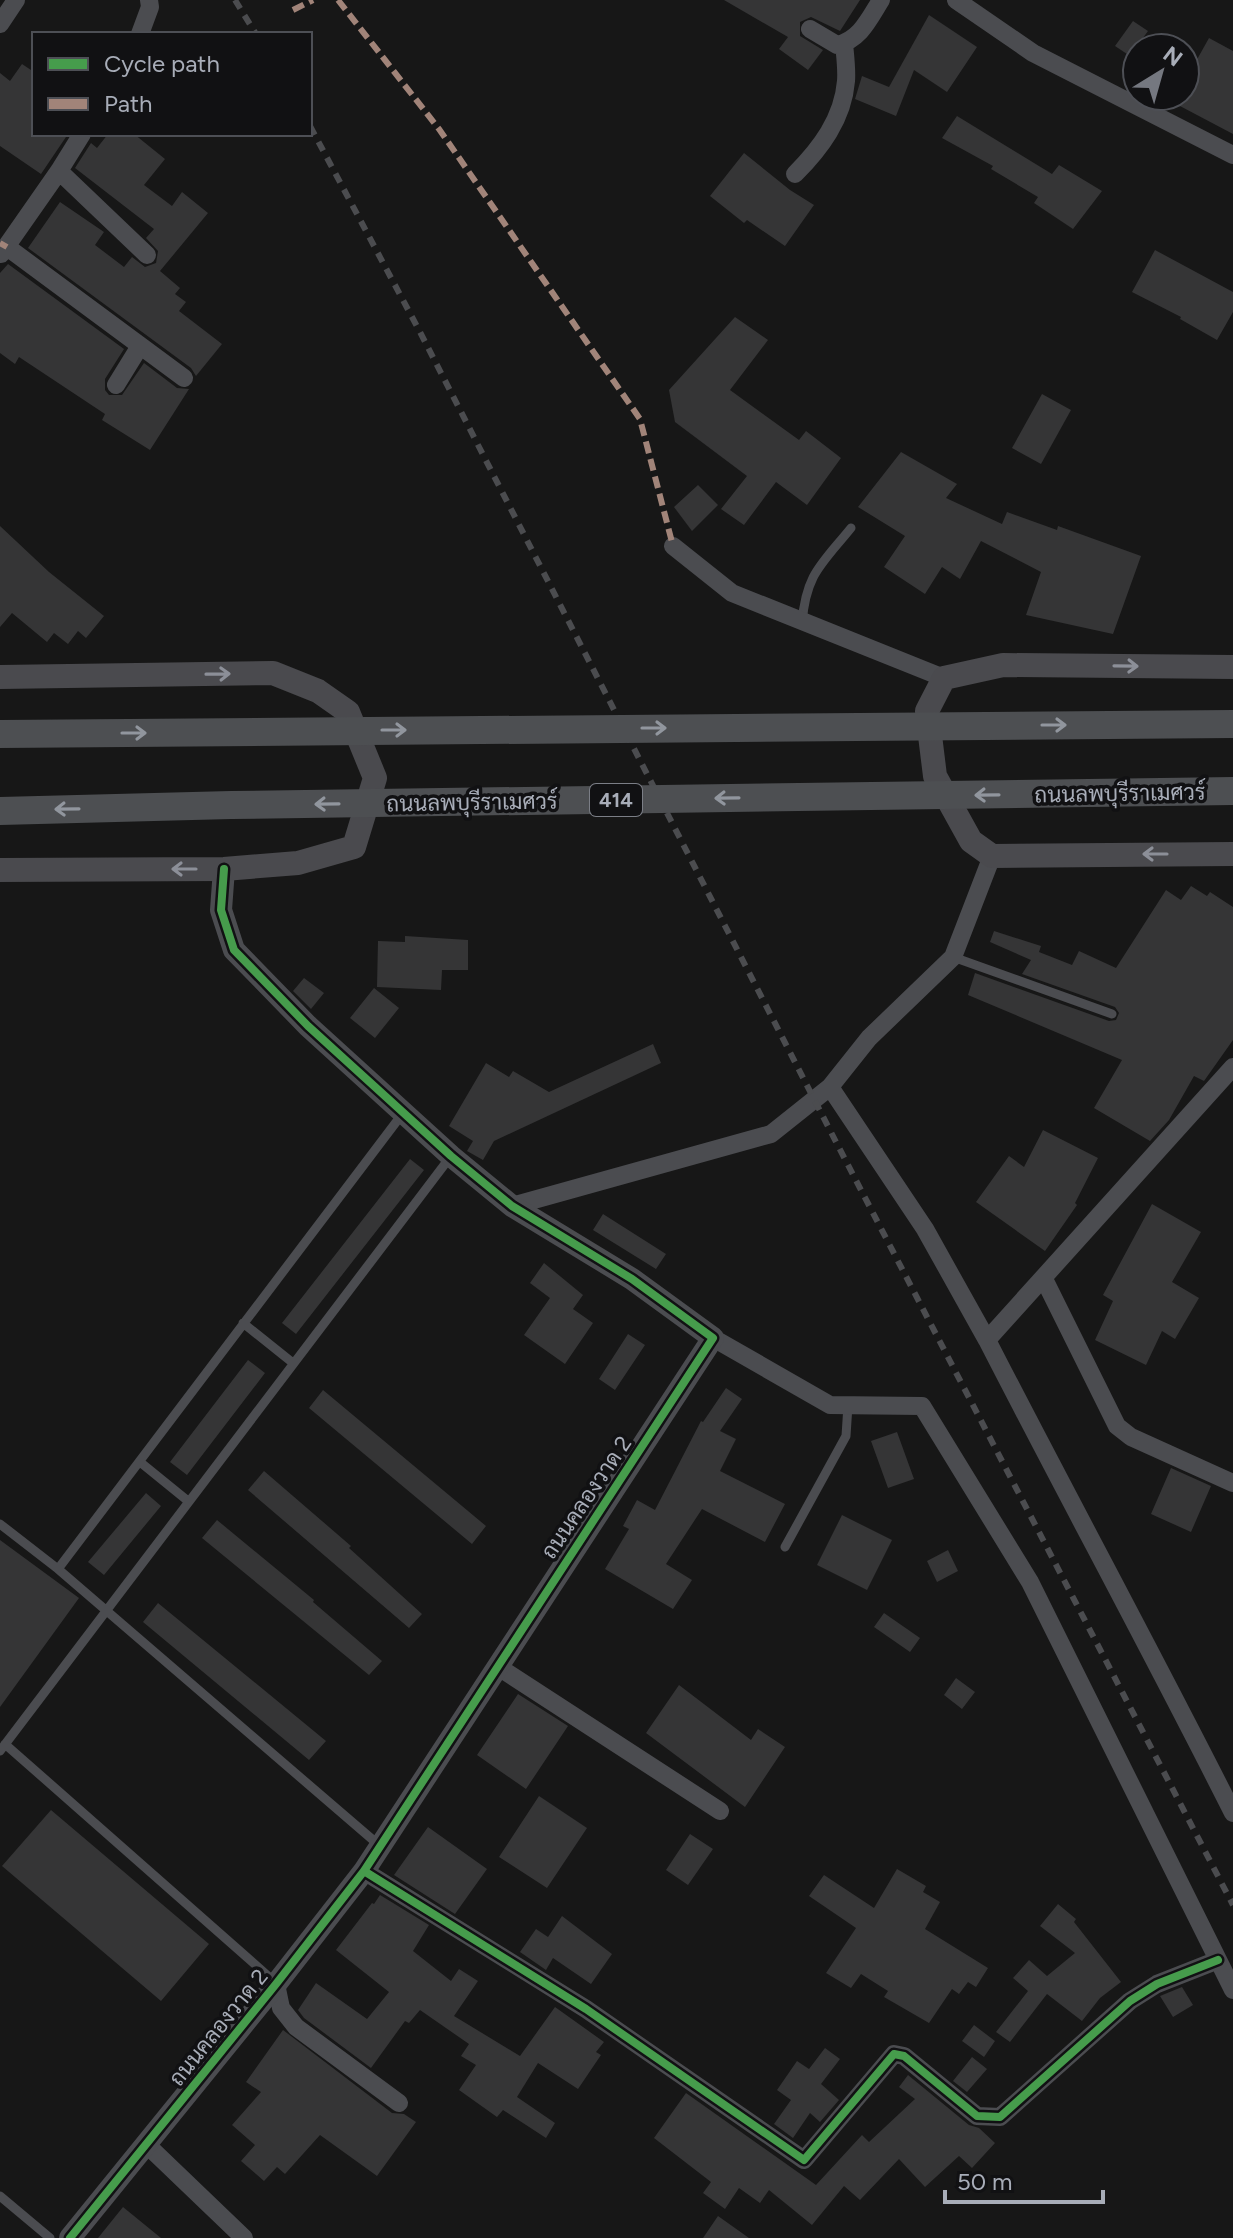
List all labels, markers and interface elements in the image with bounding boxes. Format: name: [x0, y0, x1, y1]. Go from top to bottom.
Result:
legend: [32, 32, 312, 136]
north arrow: [1121, 32, 1201, 112]
text: N: [1158, 41, 1188, 72]
text: Cycle path: [104, 49, 220, 78]
text: Path: [104, 89, 152, 118]
one-way arrow: [1112, 658, 1139, 674]
one-way arrow: [204, 666, 231, 681]
one-way arrow: [1040, 717, 1067, 733]
one-way arrow: [640, 720, 667, 736]
one-way arrow: [380, 723, 407, 738]
one-way arrow: [120, 725, 147, 740]
street label: ถนนลพบุรีราเมศวร์: [1034, 778, 1206, 810]
road number: 414: [590, 784, 642, 816]
street label: ถนนลพบุรีราเมศวร์: [386, 787, 558, 819]
one-way arrow: [974, 787, 1001, 803]
one-way arrow: [714, 790, 741, 806]
one-way arrow: [314, 796, 341, 812]
one-way arrow: [54, 802, 81, 817]
one-way arrow: [1142, 846, 1169, 862]
one-way arrow: [171, 861, 198, 877]
street label: ถนนคลองวาด 2: [535, 1431, 637, 1564]
street label: ถนนคลองวาด 2: [163, 1963, 274, 2091]
scale bar: [945, 2154, 1103, 2204]
text: 50 m: [957, 2167, 1013, 2196]

